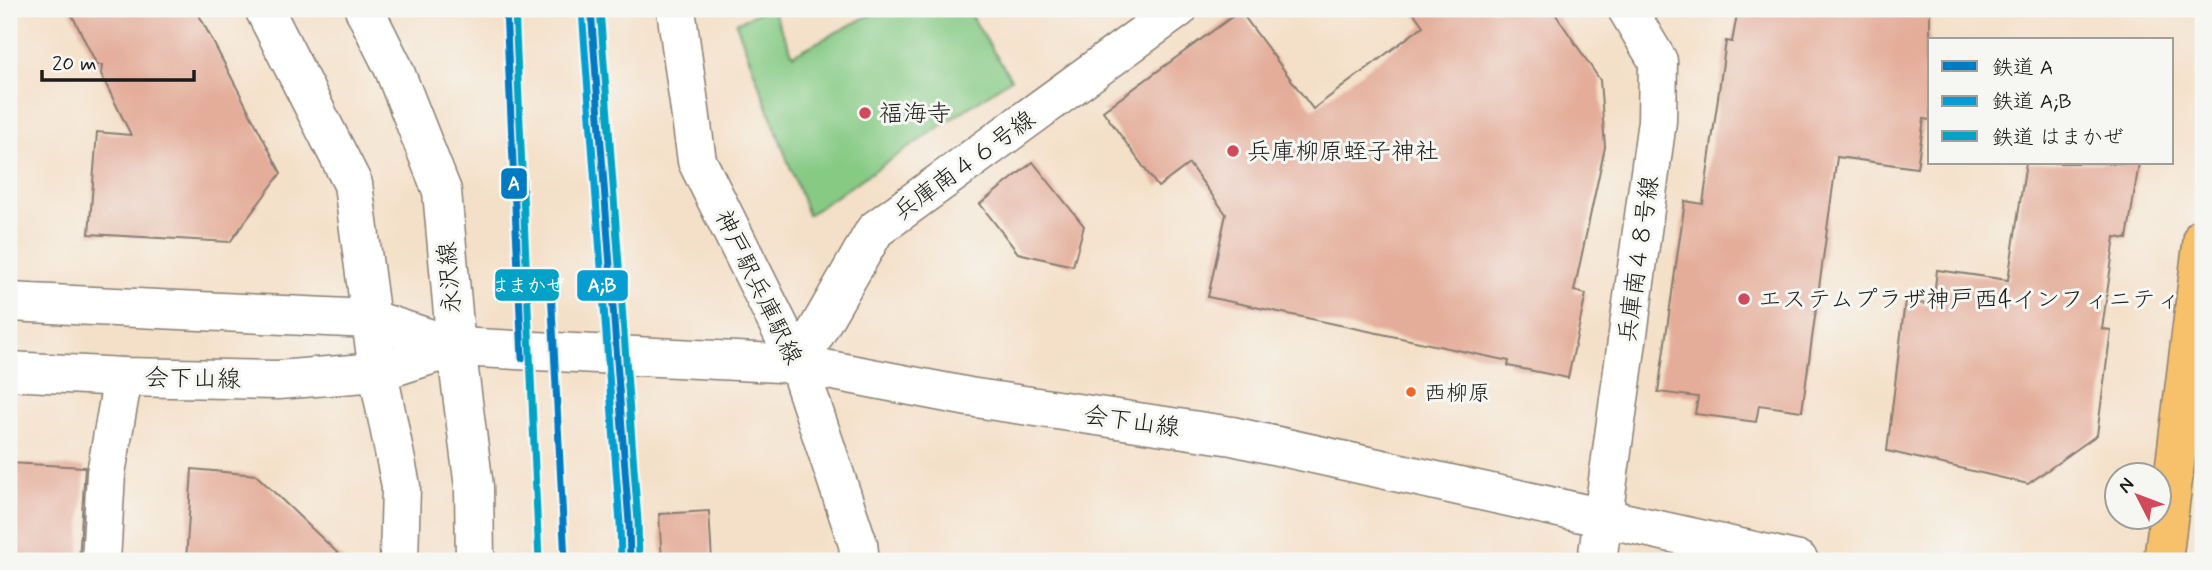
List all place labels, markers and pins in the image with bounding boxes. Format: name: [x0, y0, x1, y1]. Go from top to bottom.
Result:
place label: 福海寺: [879, 99, 951, 130]
marker: 福海寺: [857, 105, 873, 121]
place label: 兵庫柳原蛭子神社: [1247, 137, 1439, 168]
marker: 兵庫柳原蛭子神社: [1225, 143, 1241, 159]
place label: エステムプラザ神戸西4インフィニティ: [1758, 285, 2180, 316]
marker: エステムプラザ神戸西4インフィニティ: [1736, 291, 1752, 307]
place label: 西柳原: [1424, 380, 1490, 408]
marker: 西柳原: [1404, 385, 1418, 399]

